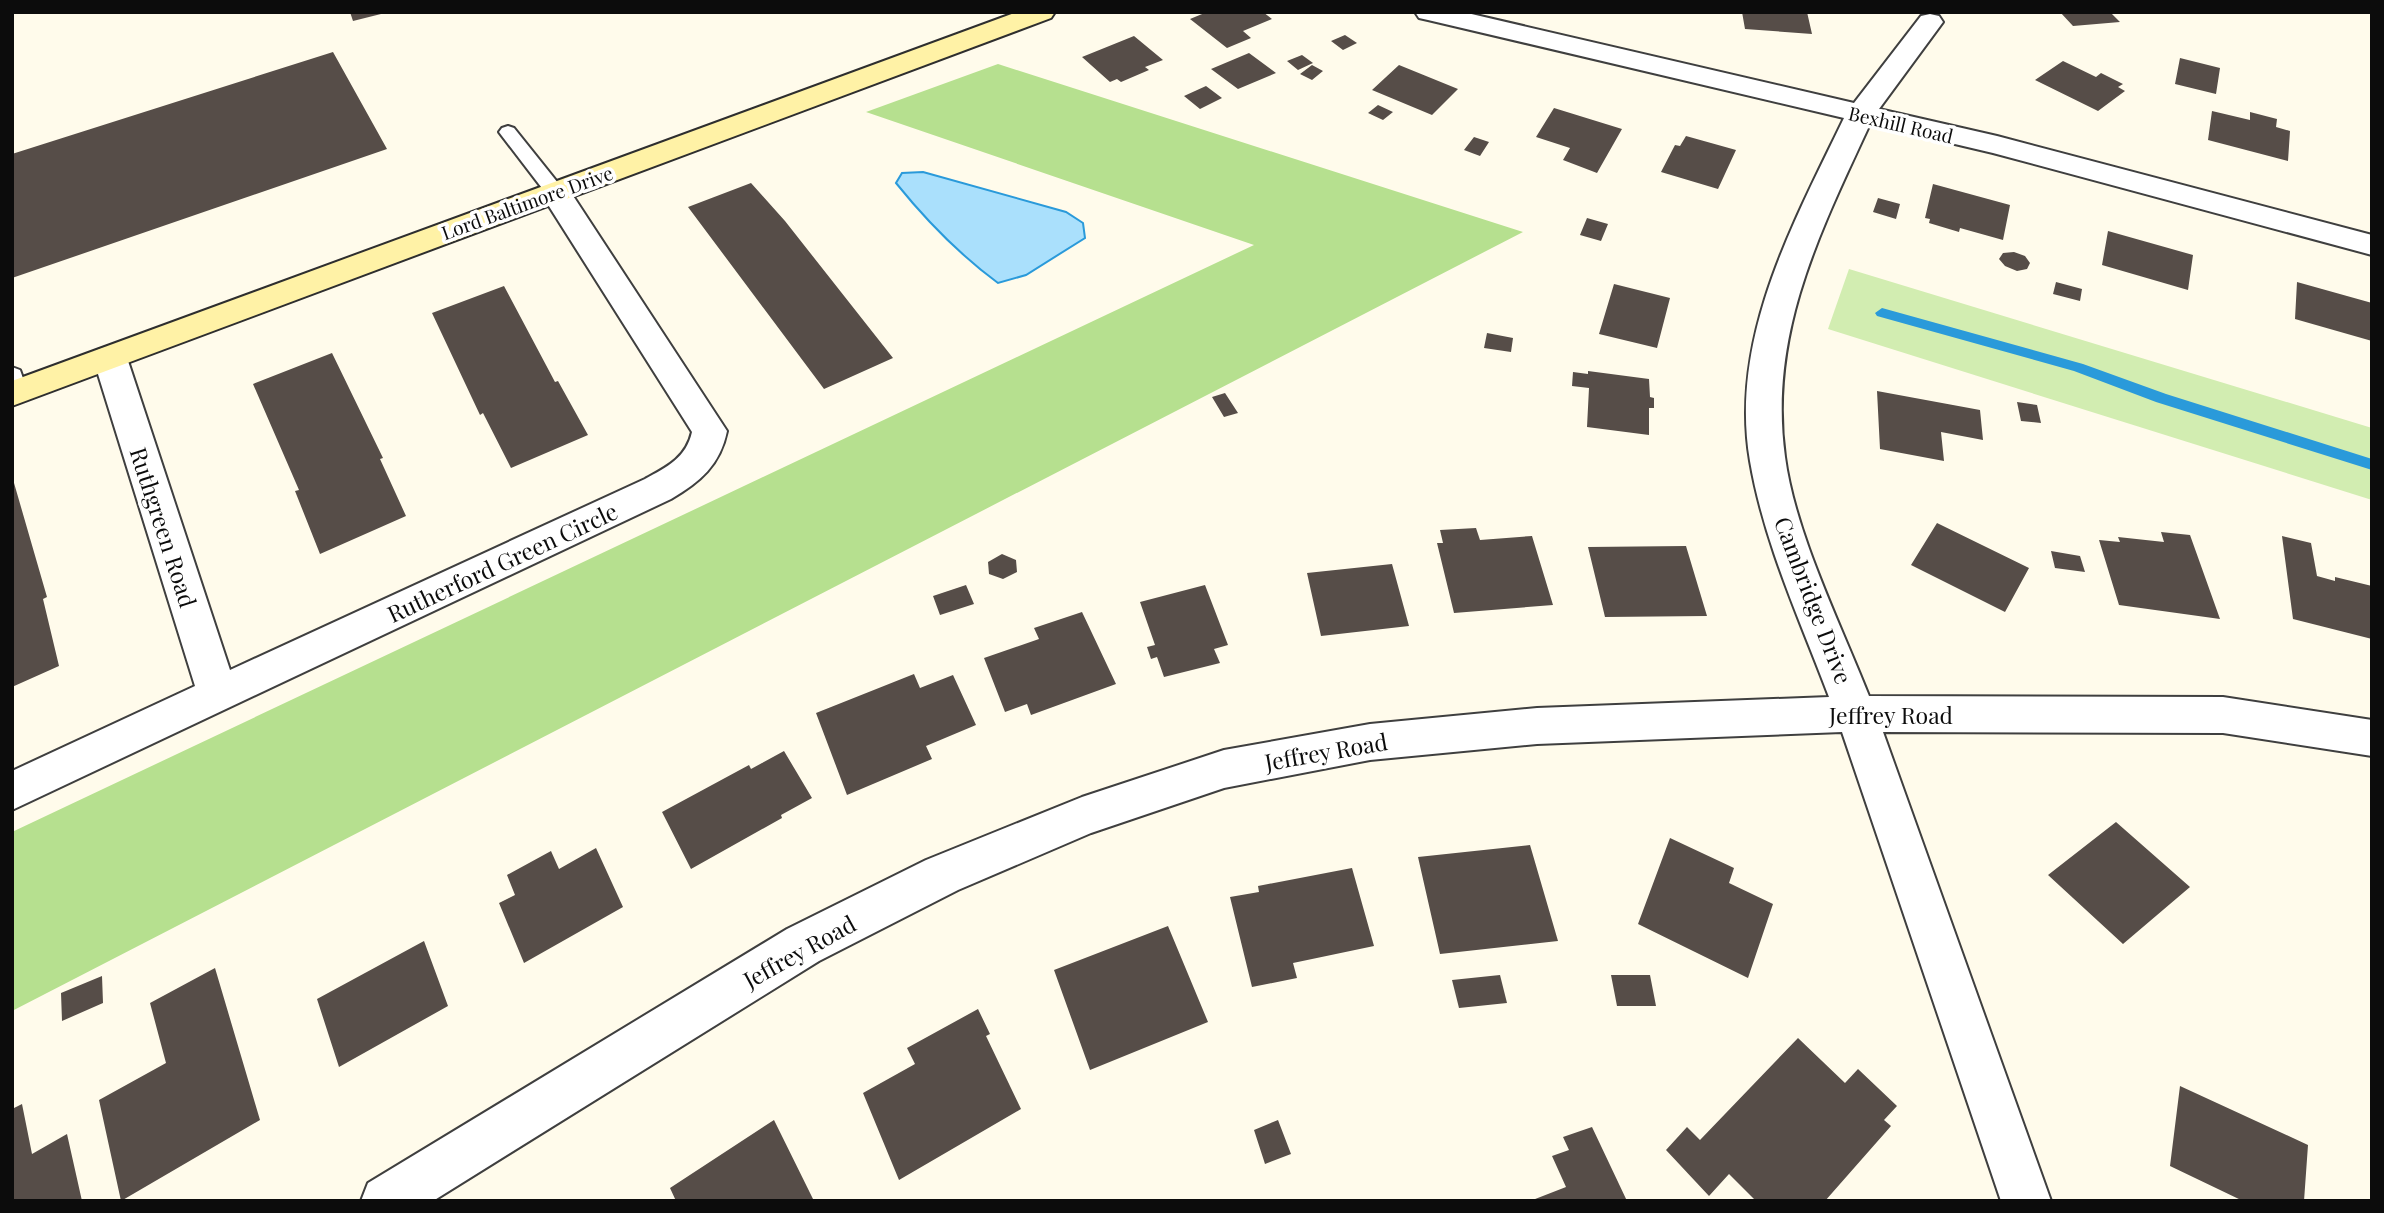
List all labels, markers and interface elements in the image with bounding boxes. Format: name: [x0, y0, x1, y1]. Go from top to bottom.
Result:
street label: Bexhill Road: [1846, 99, 1956, 149]
street label: Lord Baltimore Drive: [438, 159, 616, 245]
street label: Ruthgreen Road: [124, 443, 204, 611]
street label: Rutherford Green Circle: [382, 495, 622, 629]
street label: Cambridge Drive: [1768, 512, 1860, 688]
street label: Jeffrey Road: [1828, 699, 1953, 730]
street label: Jeffrey Road: [1261, 725, 1390, 777]
street label: Jeffrey Road: [736, 907, 861, 995]

